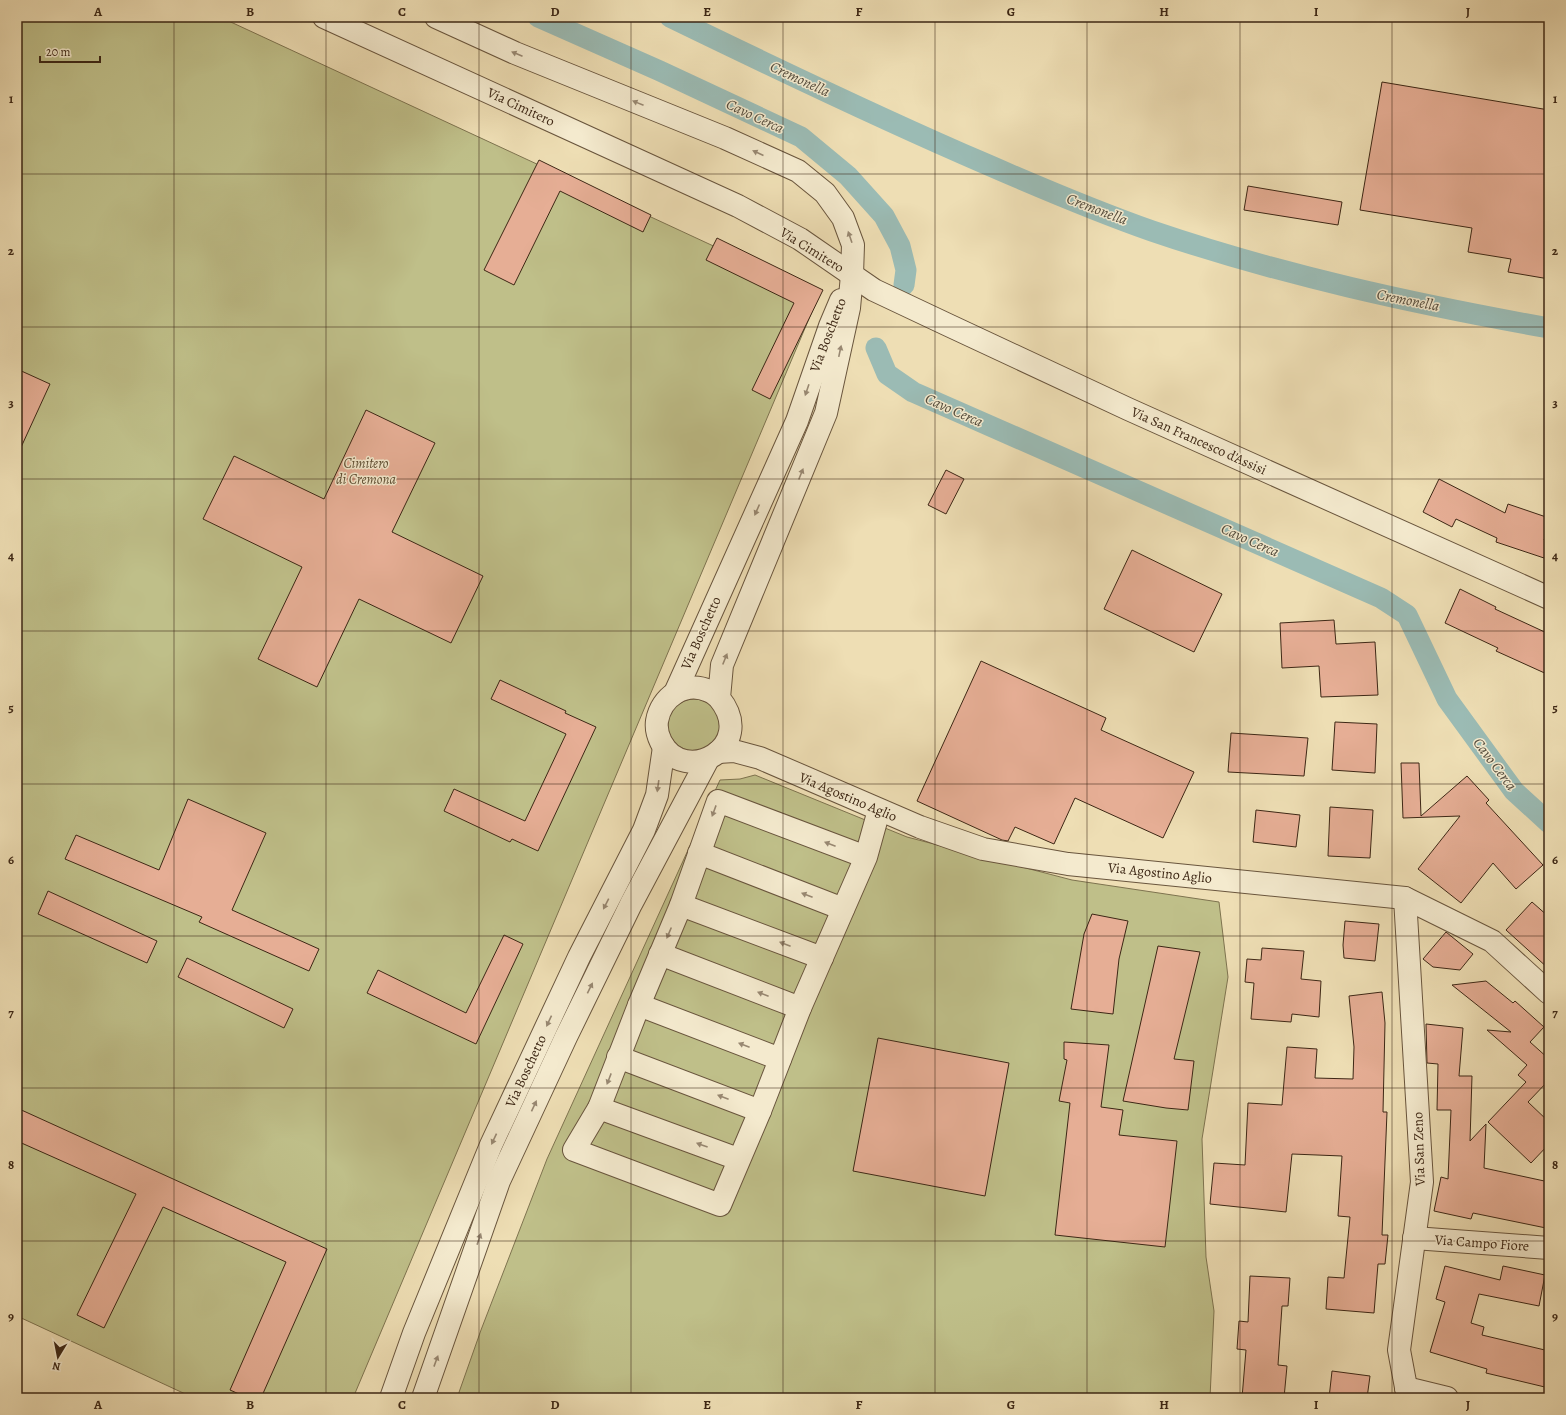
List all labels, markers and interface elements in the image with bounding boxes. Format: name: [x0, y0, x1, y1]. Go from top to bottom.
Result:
text: A: [93, 3, 103, 20]
text: B: [246, 3, 254, 20]
text: C: [398, 3, 406, 20]
text: D: [550, 3, 560, 20]
text: E: [703, 3, 711, 20]
text: F: [856, 3, 863, 20]
text: G: [1007, 3, 1015, 20]
text: H: [1159, 3, 1169, 20]
text: I: [1314, 3, 1319, 20]
text: J: [1466, 3, 1470, 20]
scale bar: [40, 38, 100, 64]
text: 20 m: [46, 44, 70, 60]
one-way arrow: [512, 51, 523, 57]
water label: Cremonella: [767, 57, 833, 102]
street label: Via Cimitero: [483, 83, 558, 131]
text: 1: [9, 90, 14, 107]
text: 1: [1553, 90, 1558, 107]
water label: Cavo Cerca: [723, 94, 787, 138]
one-way arrow: [632, 100, 643, 106]
one-way arrow: [752, 150, 763, 156]
water label: Cremonella: [1064, 188, 1130, 230]
street label: Via Cimitero: [775, 222, 848, 277]
one-way arrow: [846, 231, 852, 243]
text: 2: [8, 242, 15, 259]
text: 2: [1552, 242, 1559, 259]
water label: Cremonella: [1375, 284, 1441, 316]
street label: Via Boschetto: [805, 295, 851, 376]
one-way arrow: [837, 345, 843, 357]
one-way arrow: [804, 384, 810, 396]
water label: Cavo Cerca: [922, 388, 986, 432]
text: 3: [8, 394, 14, 411]
text: 3: [1552, 394, 1558, 411]
street label: Via San Francesco d'Assisi: [1127, 402, 1270, 479]
park label: Cimitero di Cremona: [336, 454, 396, 489]
one-way arrow: [798, 469, 804, 480]
one-way arrow: [754, 504, 760, 515]
water label: Cavo Cerca: [1218, 518, 1282, 562]
text: 4: [8, 547, 14, 564]
text: 4: [1552, 547, 1558, 564]
street label: Via Boschetto: [676, 594, 726, 673]
one-way arrow: [722, 653, 728, 665]
text: 5: [8, 699, 14, 716]
text: 5: [1552, 699, 1558, 716]
water label: Cavo Cerca: [1469, 733, 1521, 795]
street label: Via Agostino Aglio: [795, 767, 900, 826]
one-way arrow: [655, 780, 661, 792]
one-way arrow: [711, 805, 717, 817]
one-way arrow: [823, 840, 835, 846]
text: 6: [8, 851, 14, 868]
text: 6: [1552, 851, 1558, 868]
street label: Via Agostino Aglio: [1106, 858, 1213, 888]
one-way arrow: [800, 891, 812, 897]
one-way arrow: [603, 898, 609, 910]
one-way arrow: [666, 927, 672, 939]
one-way arrow: [779, 941, 791, 947]
one-way arrow: [587, 983, 593, 994]
one-way arrow: [757, 991, 769, 997]
text: 7: [8, 1004, 14, 1021]
text: 7: [1552, 1004, 1558, 1021]
one-way arrow: [546, 1015, 552, 1027]
street label: Via Boschetto: [500, 1032, 551, 1111]
one-way arrow: [737, 1042, 749, 1048]
one-way arrow: [606, 1073, 612, 1085]
one-way arrow: [717, 1093, 729, 1099]
one-way arrow: [531, 1100, 537, 1111]
street label: Via San Zeno: [1408, 1112, 1430, 1187]
one-way arrow: [491, 1133, 497, 1144]
one-way arrow: [695, 1142, 707, 1148]
text: 8: [8, 1156, 14, 1173]
text: 8: [1552, 1156, 1558, 1173]
street label: Via Campo Fiore: [1433, 1230, 1530, 1256]
one-way arrow: [476, 1232, 482, 1244]
text: 9: [8, 1308, 14, 1325]
text: 9: [1552, 1308, 1558, 1325]
north arrow: [38, 1337, 78, 1377]
one-way arrow: [434, 1355, 440, 1367]
text: N: [51, 1358, 62, 1374]
text: A: [93, 1396, 103, 1413]
text: B: [246, 1396, 254, 1413]
text: C: [398, 1396, 406, 1413]
text: D: [550, 1396, 560, 1413]
text: E: [703, 1396, 711, 1413]
text: F: [856, 1396, 863, 1413]
text: G: [1007, 1396, 1015, 1413]
text: H: [1159, 1396, 1169, 1413]
text: I: [1314, 1396, 1319, 1413]
text: J: [1466, 1396, 1470, 1413]

